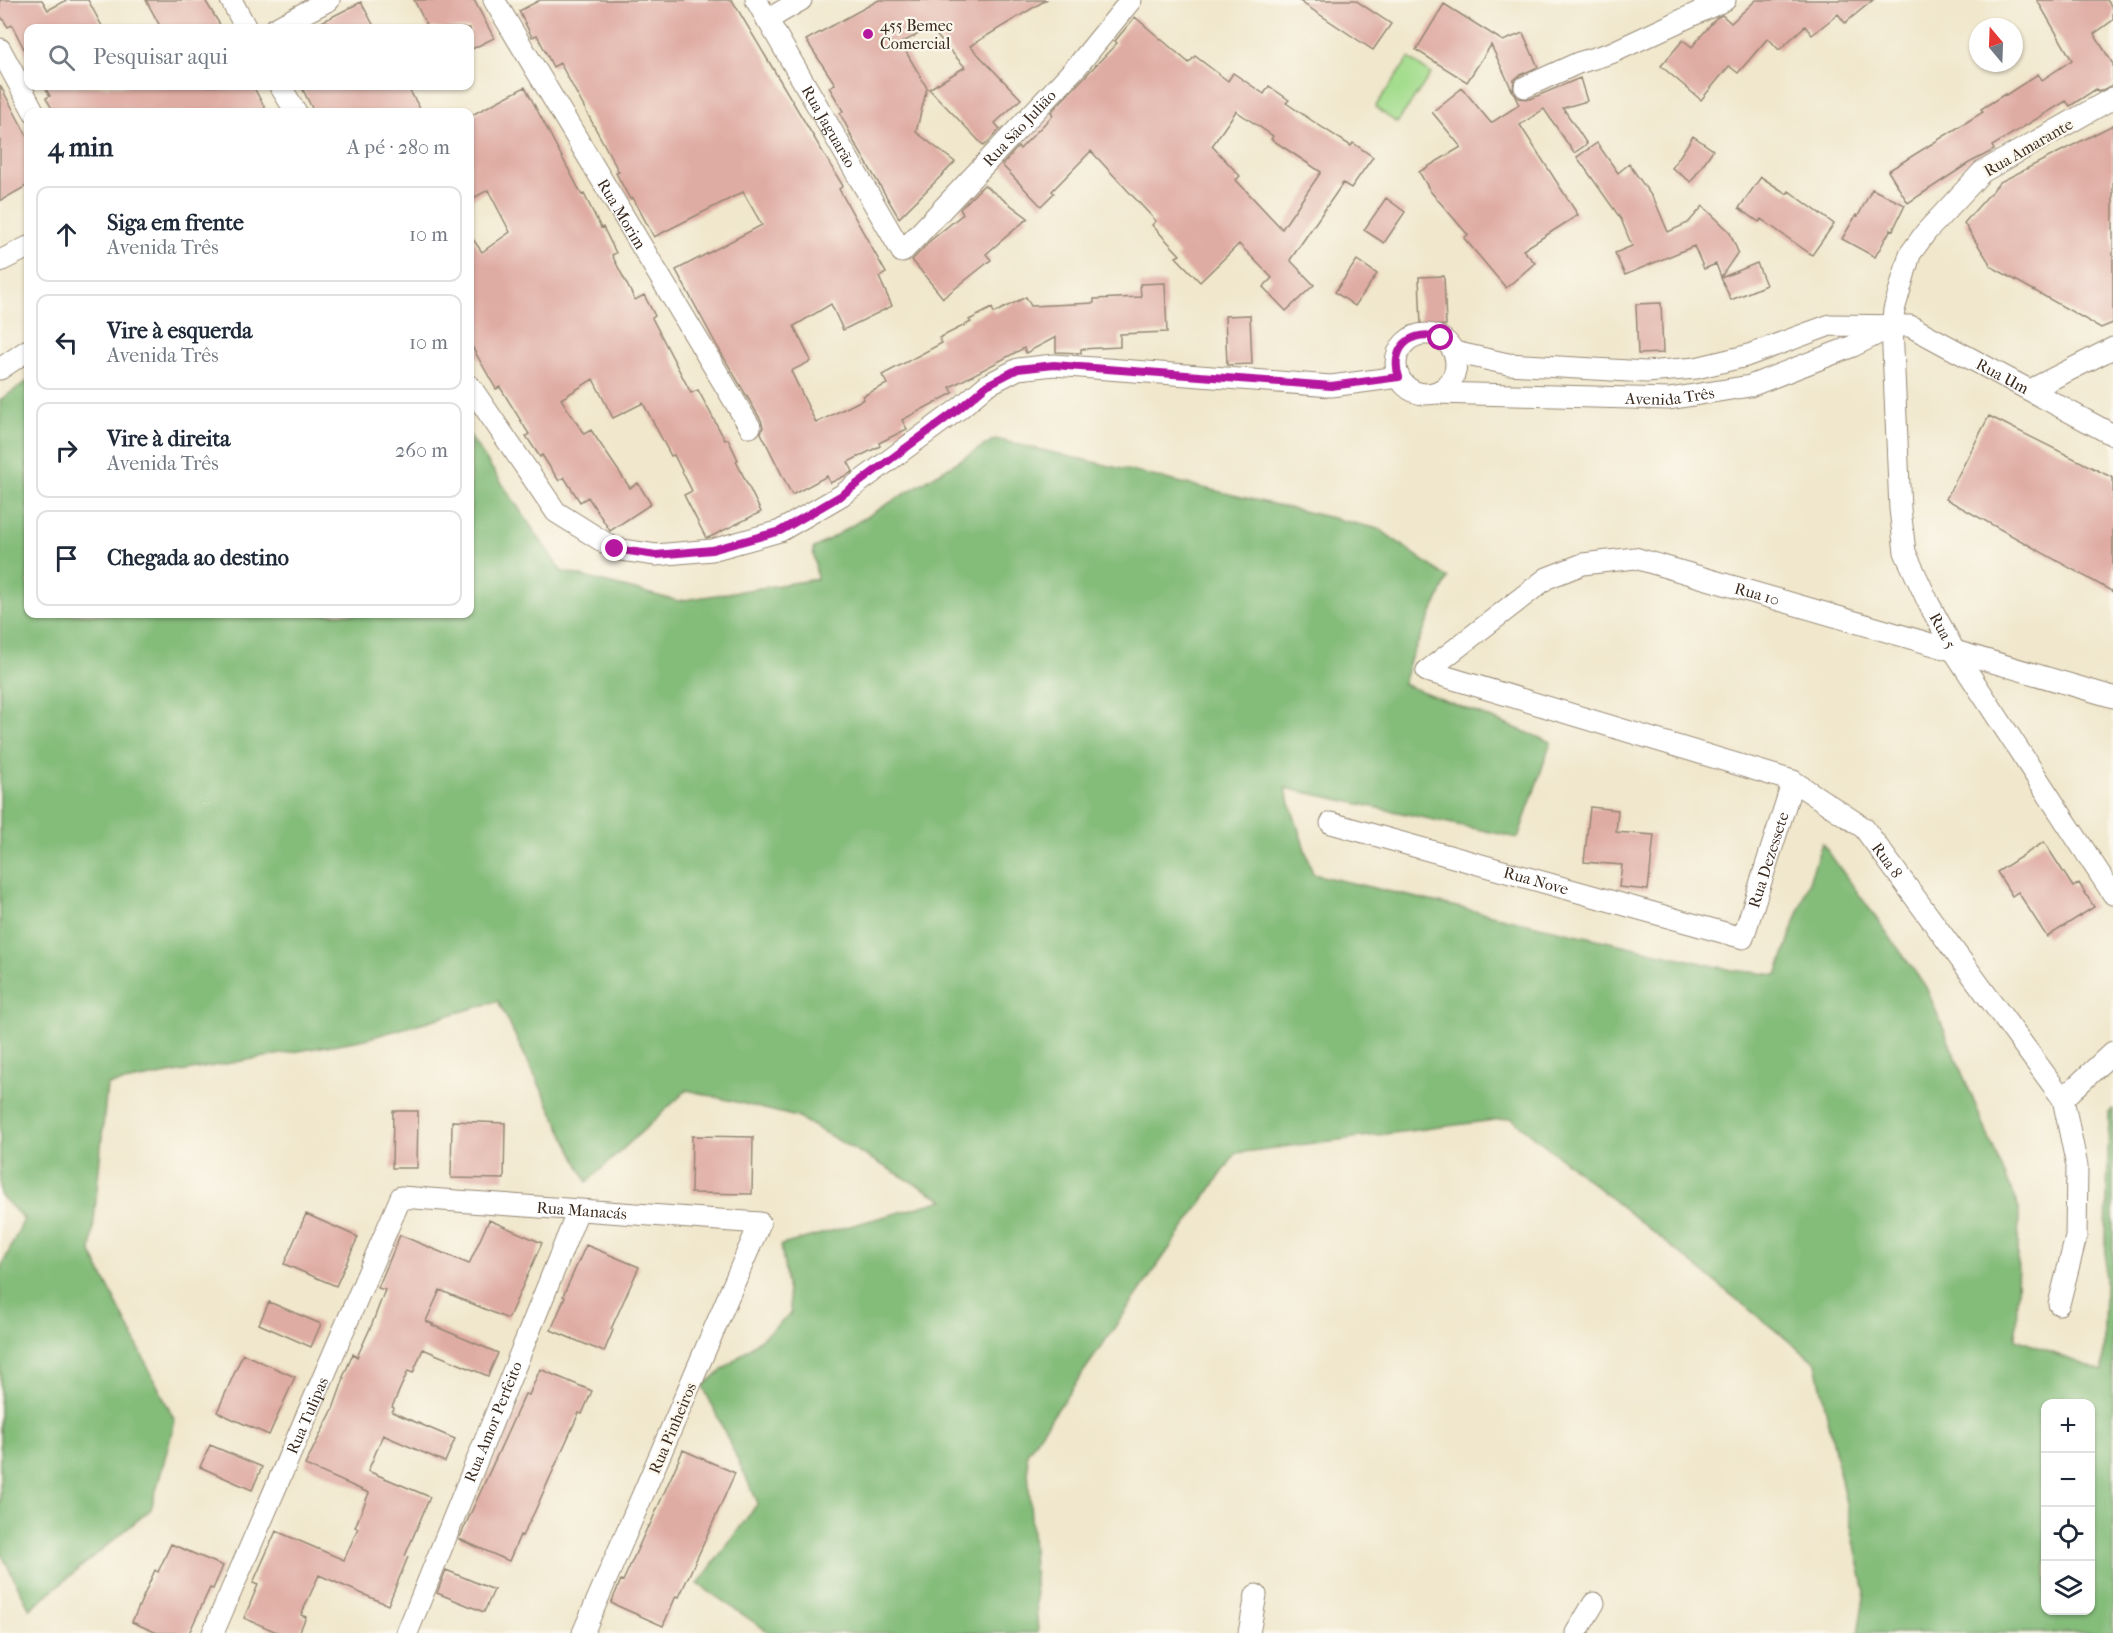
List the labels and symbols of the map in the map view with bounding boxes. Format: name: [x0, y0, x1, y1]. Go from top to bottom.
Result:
place label: 455 Bemec Comercial: [880, 16, 953, 53]
north arrow: [1969, 18, 2023, 72]
marker: 455 Bemec Comercial: [861, 27, 875, 41]
street label: Rua Jaguarão: [797, 82, 860, 171]
street label: Rua São Julião: [979, 86, 1060, 170]
street label: Rua Amarante: [1980, 114, 2076, 180]
street label: Rua Morim: [593, 175, 650, 253]
route start: [1427, 324, 1453, 350]
street label: Rua Um: [1973, 354, 2033, 398]
street label: Avenida Três: [1624, 383, 1716, 410]
route end: [601, 535, 627, 561]
street label: Rua 10: [1732, 578, 1782, 610]
street label: Rua 5: [1925, 609, 1960, 652]
street label: Rua Dezessete: [1744, 809, 1793, 910]
street label: Rua 8: [1868, 839, 1906, 882]
street label: Rua Nove: [1501, 863, 1571, 899]
street label: Rua Manacás: [536, 1198, 628, 1223]
street label: Rua Amor Perfeito: [460, 1359, 526, 1485]
street label: Rua Tulipas: [282, 1374, 332, 1457]
street label: Rua Pinheiros: [645, 1380, 700, 1477]

